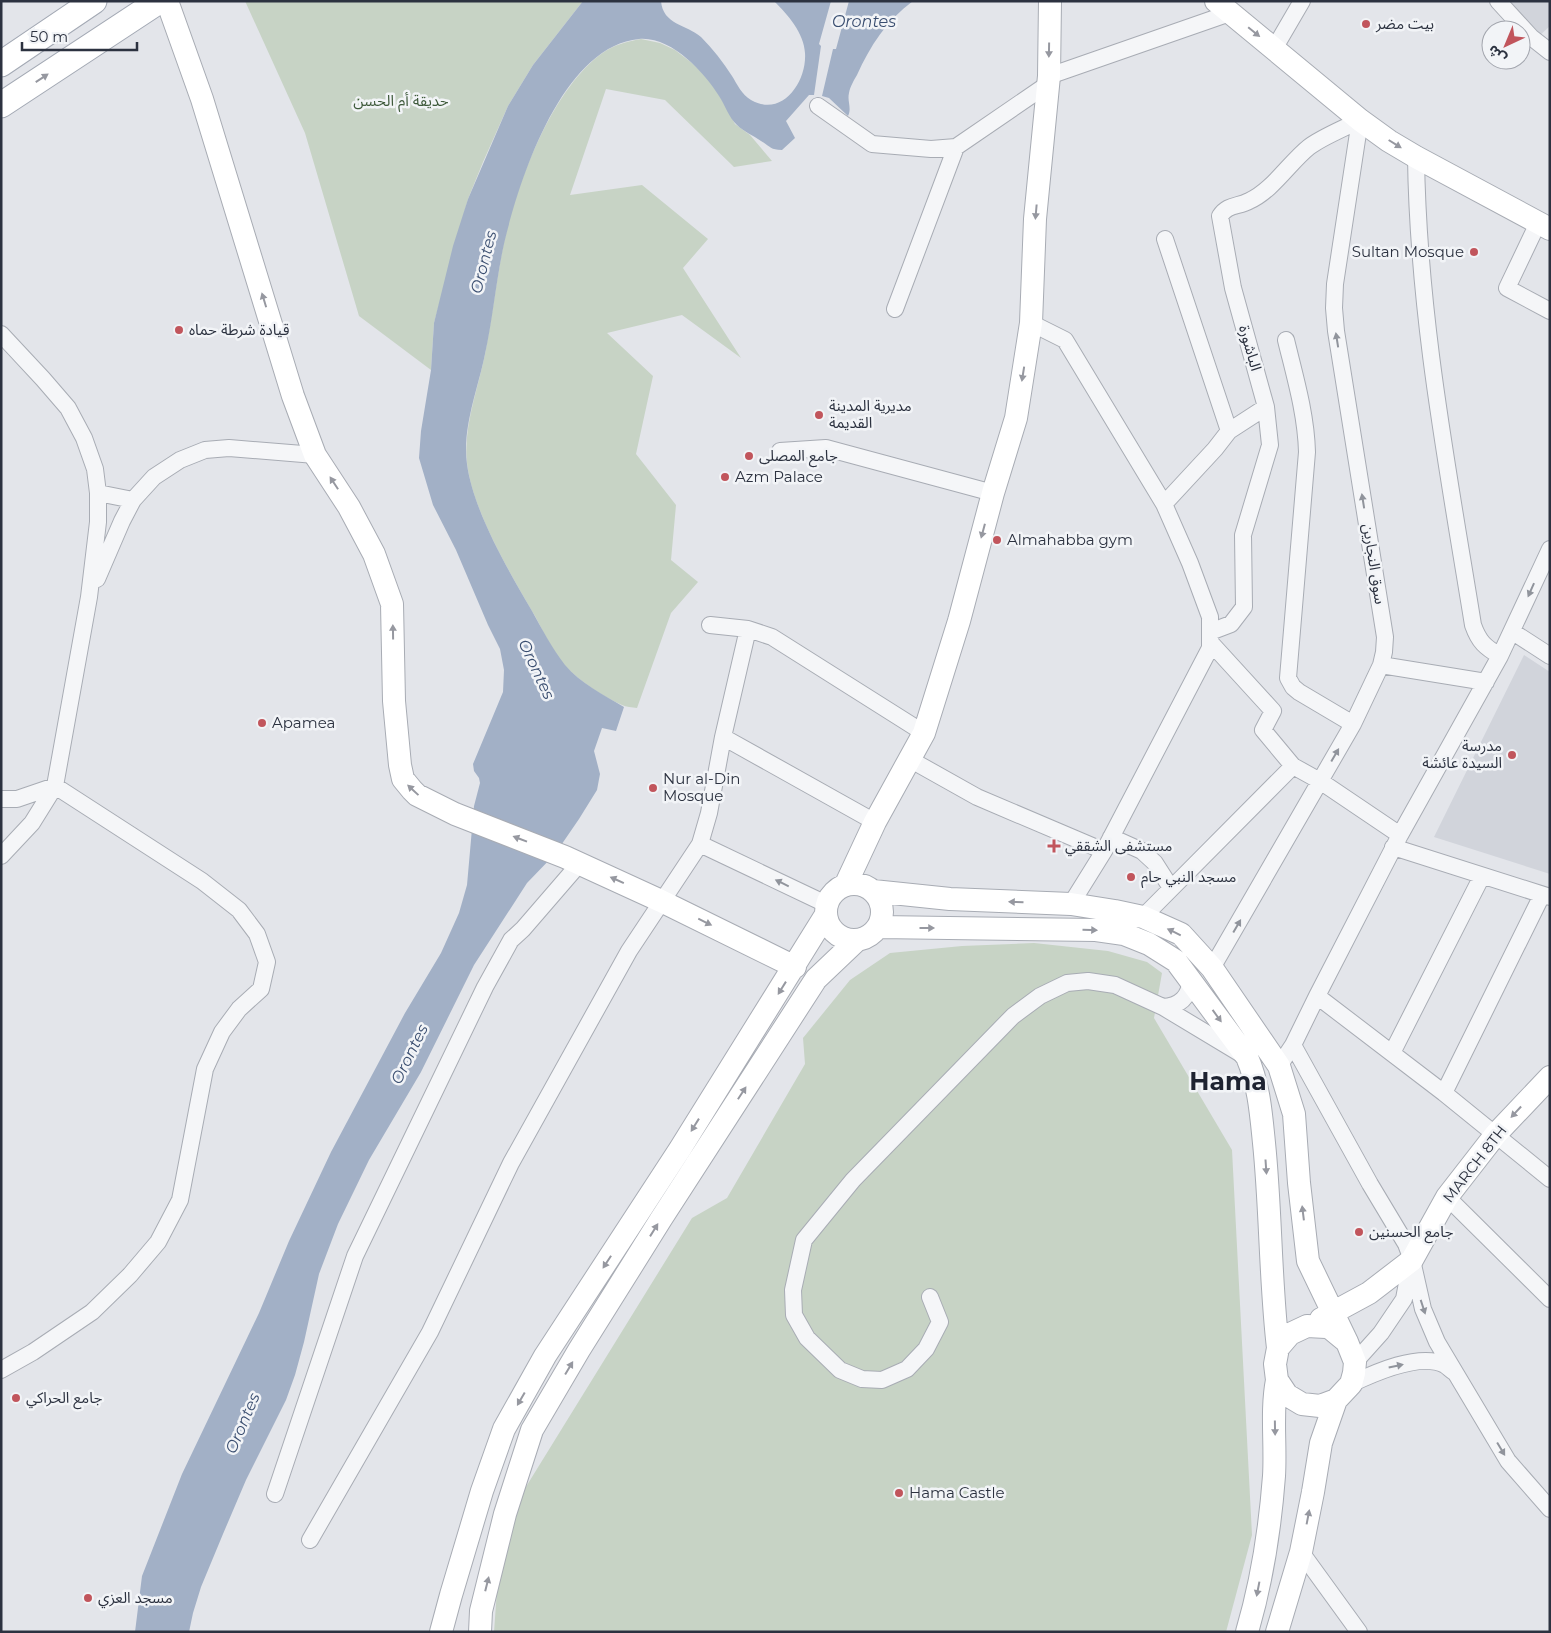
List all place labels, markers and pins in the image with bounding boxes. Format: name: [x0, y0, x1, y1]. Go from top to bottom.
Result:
place label: بيت مضر: [1375, 14, 1434, 33]
marker: بيت مضر: [1360, 18, 1372, 30]
place label: Sultan Mosque: [1352, 242, 1464, 261]
marker: Sultan Mosque: [1468, 246, 1480, 258]
place label: قيادة شرطة حماه: [189, 320, 290, 339]
marker: قيادة شرطة حماه: [173, 324, 185, 336]
place label: مديرية المدينة القديمة: [829, 396, 912, 432]
marker: مديرية المدينة القديمة: [813, 409, 825, 421]
place label: جامع المصلى: [759, 446, 838, 468]
marker: جامع المصلى: [743, 450, 755, 462]
place label: Azm Palace: [735, 467, 823, 486]
marker: Azm Palace: [719, 471, 731, 483]
place label: Almahabba gym: [1007, 530, 1133, 549]
marker: Almahabba gym: [991, 534, 1003, 546]
place label: Apamea: [272, 713, 335, 732]
marker: Apamea: [256, 717, 268, 729]
place label: مدرسة السيدة عائشة: [1422, 736, 1502, 772]
marker: مدرسة السيدة عائشة: [1506, 749, 1518, 761]
place label: Nur al-Din Mosque: [663, 769, 740, 805]
marker: Nur al-Din Mosque: [647, 782, 659, 794]
place label: مستشفى الشققي: [1065, 836, 1172, 857]
marker: مستشفى الشققي: [1047, 839, 1061, 853]
place label: مسجد النبي حام: [1141, 867, 1236, 888]
marker: مسجد النبي حام: [1125, 871, 1137, 883]
place label: جامع الحسنين: [1369, 1222, 1454, 1244]
marker: جامع الحسنين: [1353, 1226, 1365, 1238]
place label: جامع الحراكي: [26, 1388, 103, 1410]
marker: جامع الحراكي: [10, 1392, 22, 1404]
place label: Hama Castle: [909, 1483, 1005, 1502]
marker: Hama Castle: [893, 1487, 905, 1499]
place label: مسجد العزي: [98, 1588, 173, 1609]
marker: مسجد العزي: [82, 1592, 94, 1604]

